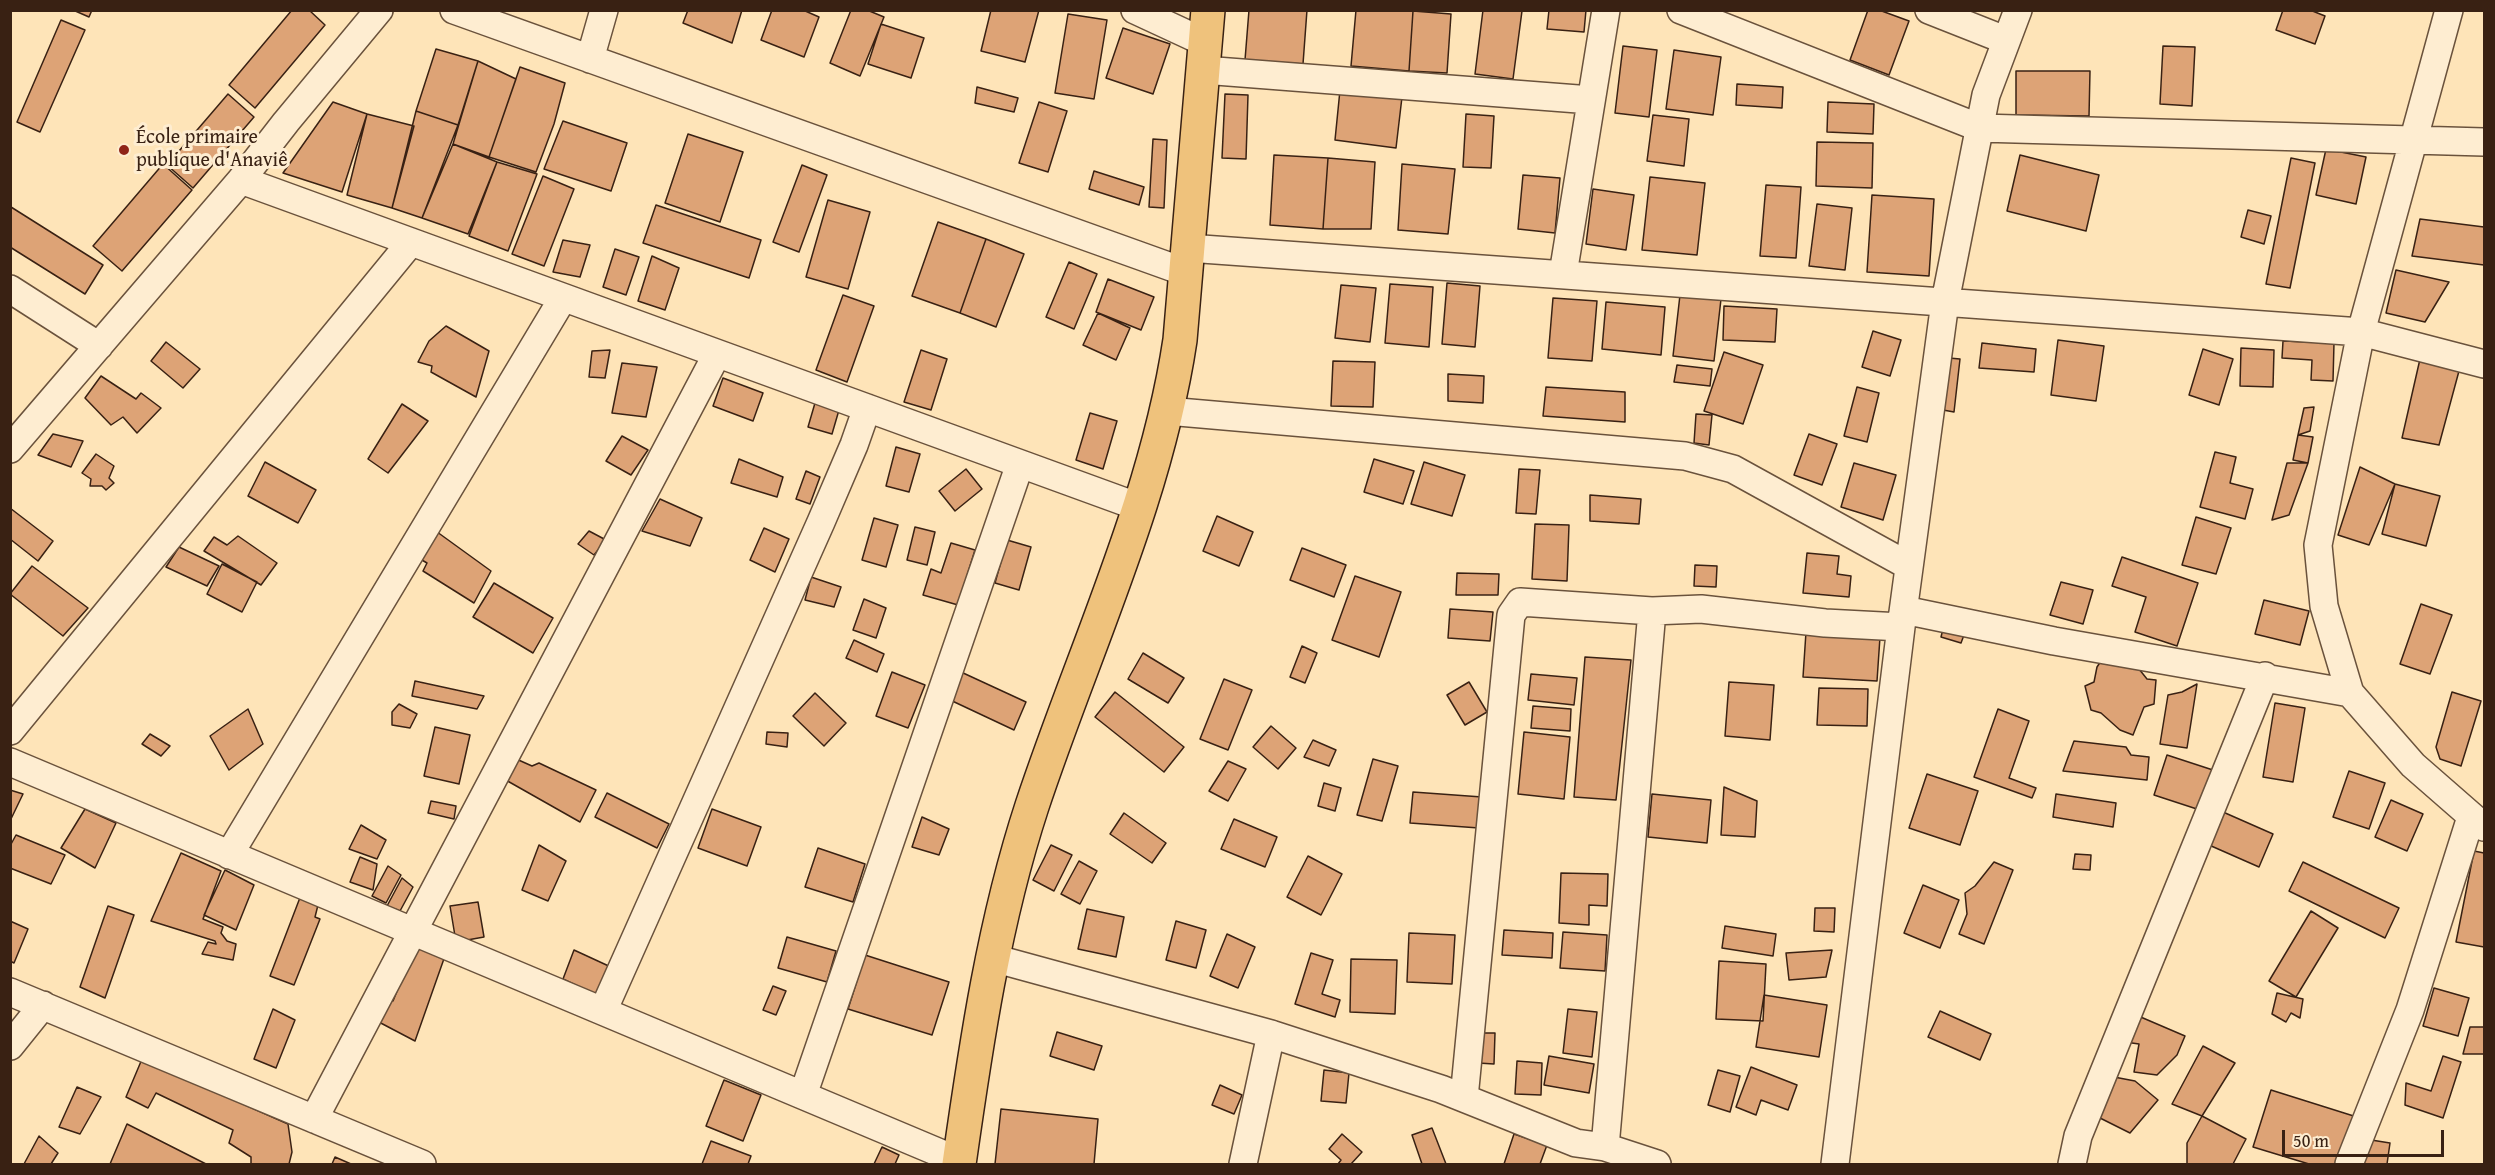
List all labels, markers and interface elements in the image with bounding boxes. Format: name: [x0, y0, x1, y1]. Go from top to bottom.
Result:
place label: École primaire publique d'Anaviê: [136, 126, 288, 173]
marker: École primaire publique d'Anaviê: [117, 143, 131, 157]
scale bar: [2285, 1118, 2447, 1156]
text: 50 m: [2293, 1127, 2329, 1154]

